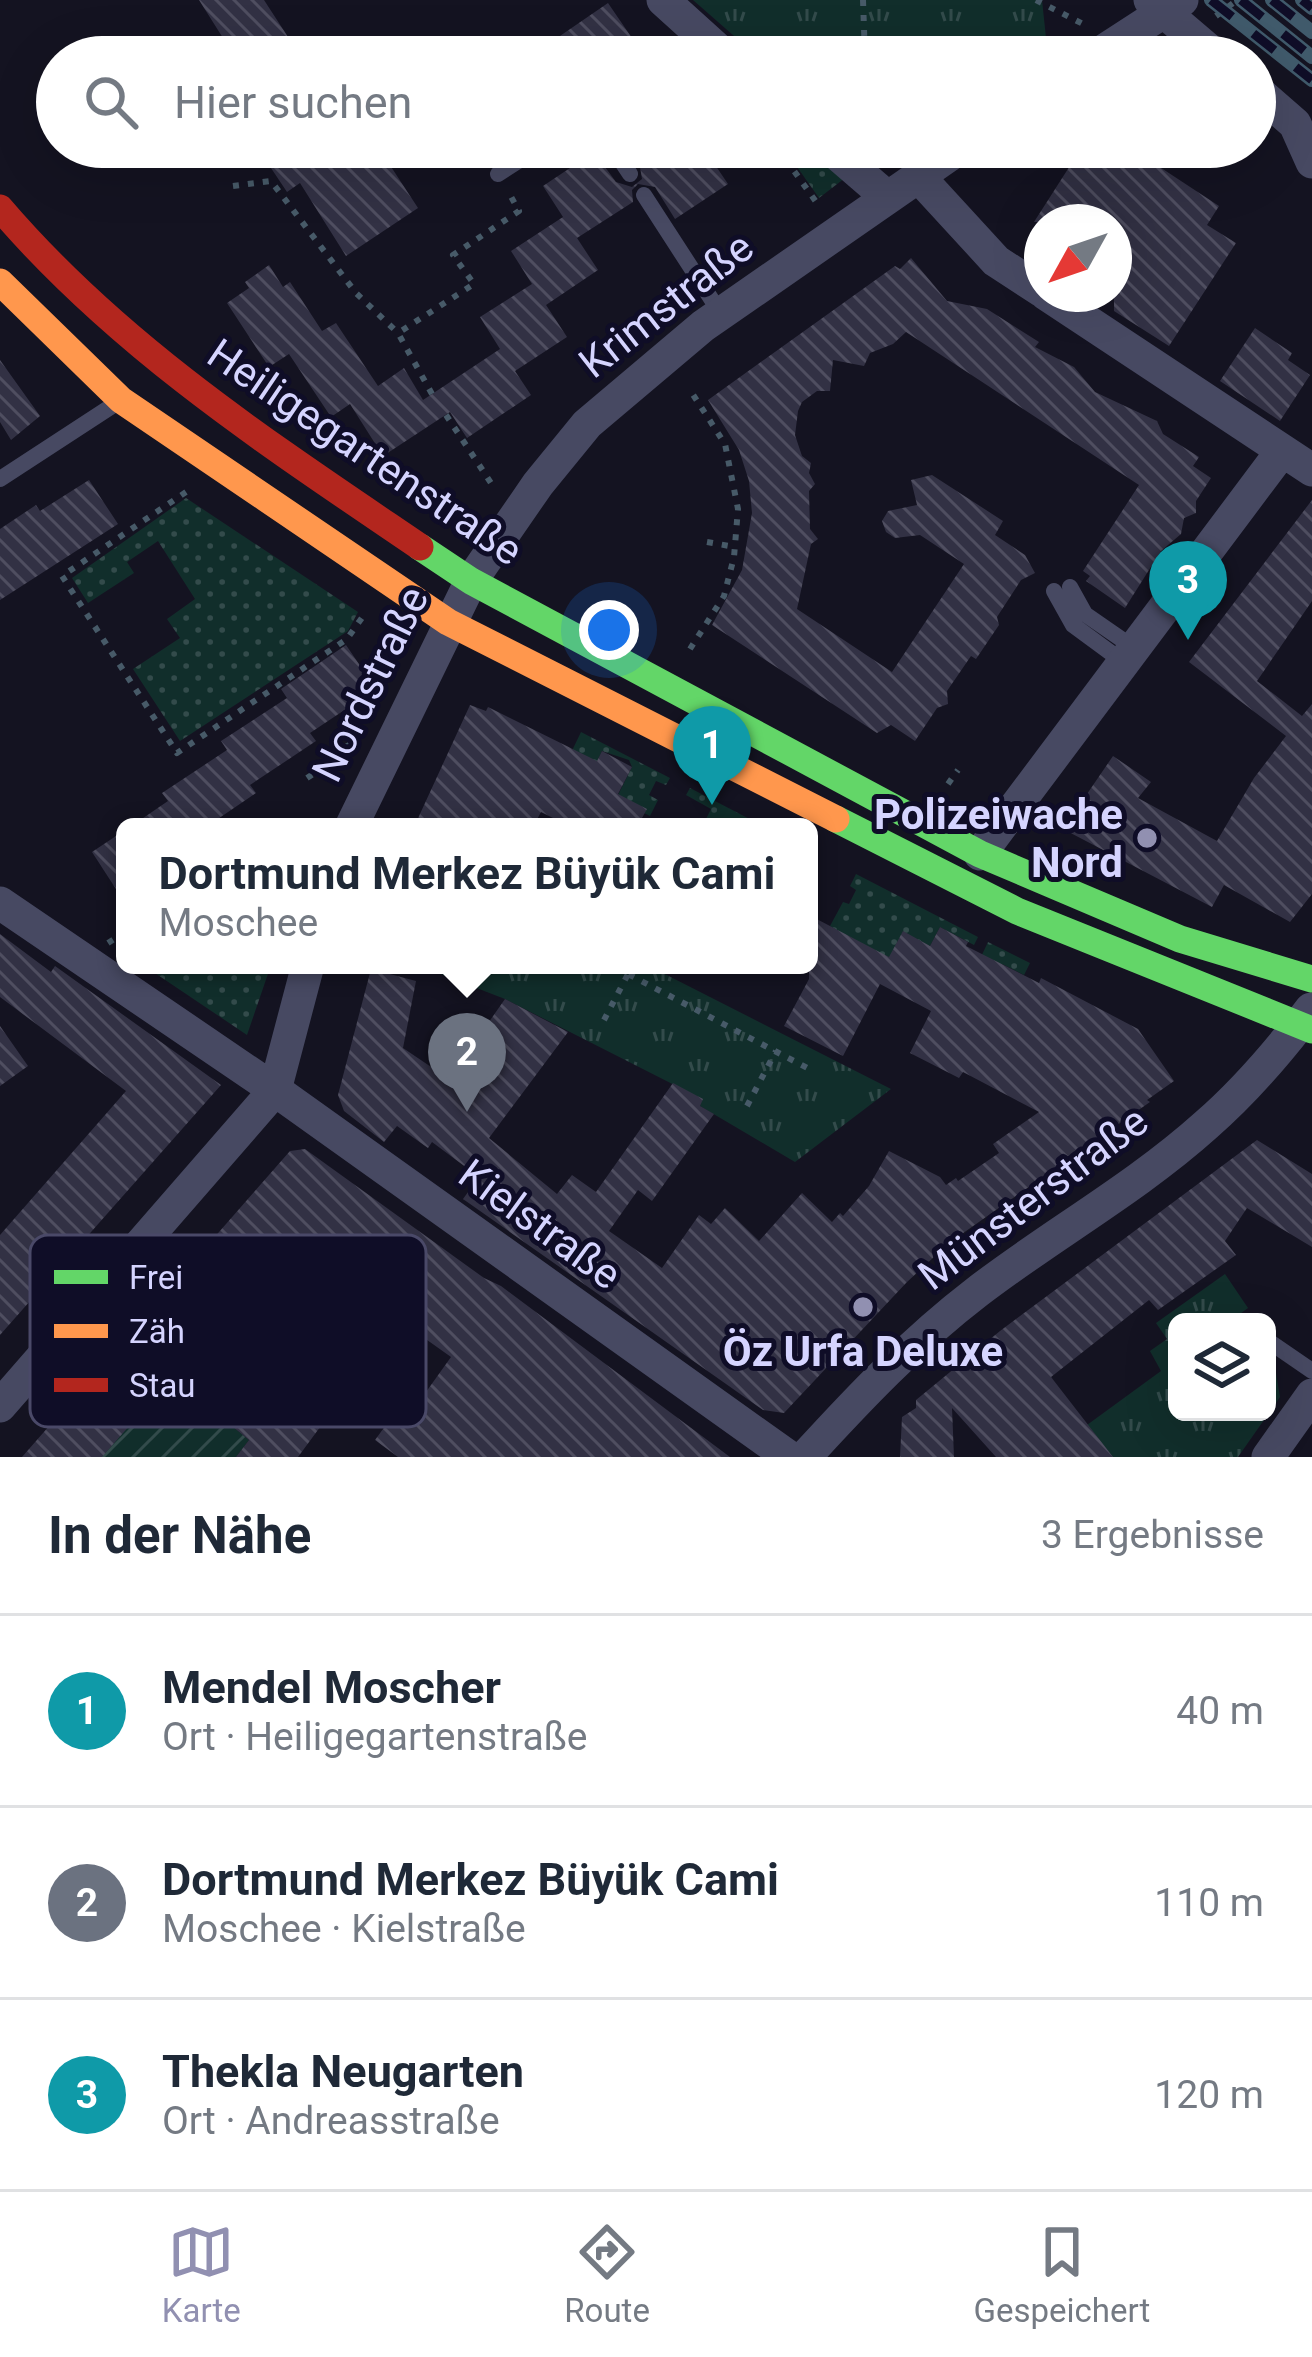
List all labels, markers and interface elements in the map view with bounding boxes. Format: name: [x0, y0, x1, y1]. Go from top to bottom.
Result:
search box: [36, 36, 1276, 168]
icon: search: [78, 69, 144, 135]
text: Hier suchen: [174, 76, 412, 129]
north arrow: [1024, 204, 1132, 312]
street label: Krimstraße: [570, 222, 762, 388]
street label: Heiligegartenstraße: [199, 329, 531, 575]
pin: 3: [1149, 541, 1227, 640]
street label: Nordstraße: [302, 579, 438, 789]
your location: [579, 600, 639, 660]
pin: 1: [673, 706, 751, 805]
place label: Polizeiwache Nord: [874, 790, 1123, 887]
popup: [116, 818, 818, 974]
marker: Polizeiwache Nord: [1134, 825, 1160, 851]
text: Dortmund Merkez Büyük Cami: [159, 847, 775, 900]
text: Moschee: [159, 900, 318, 946]
pin: 2: [428, 1013, 506, 1112]
street label: Münsterstraße: [909, 1096, 1157, 1300]
street label: Kielstraße: [450, 1149, 630, 1299]
legend: [30, 1235, 426, 1427]
text: Frei: [129, 1258, 183, 1297]
marker: Öz Urfa Deluxe: [850, 1294, 876, 1320]
text: Zäh: [129, 1312, 185, 1351]
map controls: [1168, 1313, 1276, 1421]
button: layers: [1168, 1313, 1276, 1421]
place label: Öz Urfa Deluxe: [723, 1327, 1003, 1376]
text: Stau: [129, 1366, 196, 1405]
text: In der Nähe: [48, 1506, 311, 1565]
text: 3 Ergebnisse: [1041, 1512, 1264, 1558]
text: Mendel Moscher: [162, 1661, 501, 1714]
text: 1: [76, 1688, 98, 1734]
text: 40 m: [1176, 1688, 1264, 1734]
text: Ort · Heiligegartenstraße: [162, 1714, 588, 1760]
text: Dortmund Merkez Büyük Cami: [162, 1853, 779, 1906]
text: 2: [76, 1880, 98, 1926]
text: 110 m: [1154, 1880, 1264, 1926]
text: Moschee · Kielstraße: [162, 1906, 526, 1952]
text: Thekla Neugarten: [162, 2045, 524, 2098]
text: 3: [76, 2072, 98, 2118]
text: 120 m: [1154, 2072, 1264, 2118]
text: Ort · Andreasstraße: [162, 2098, 500, 2144]
tab: Karte: [162, 2219, 241, 2330]
tab: Route: [564, 2219, 650, 2330]
tab: Gespeichert: [973, 2219, 1150, 2330]

